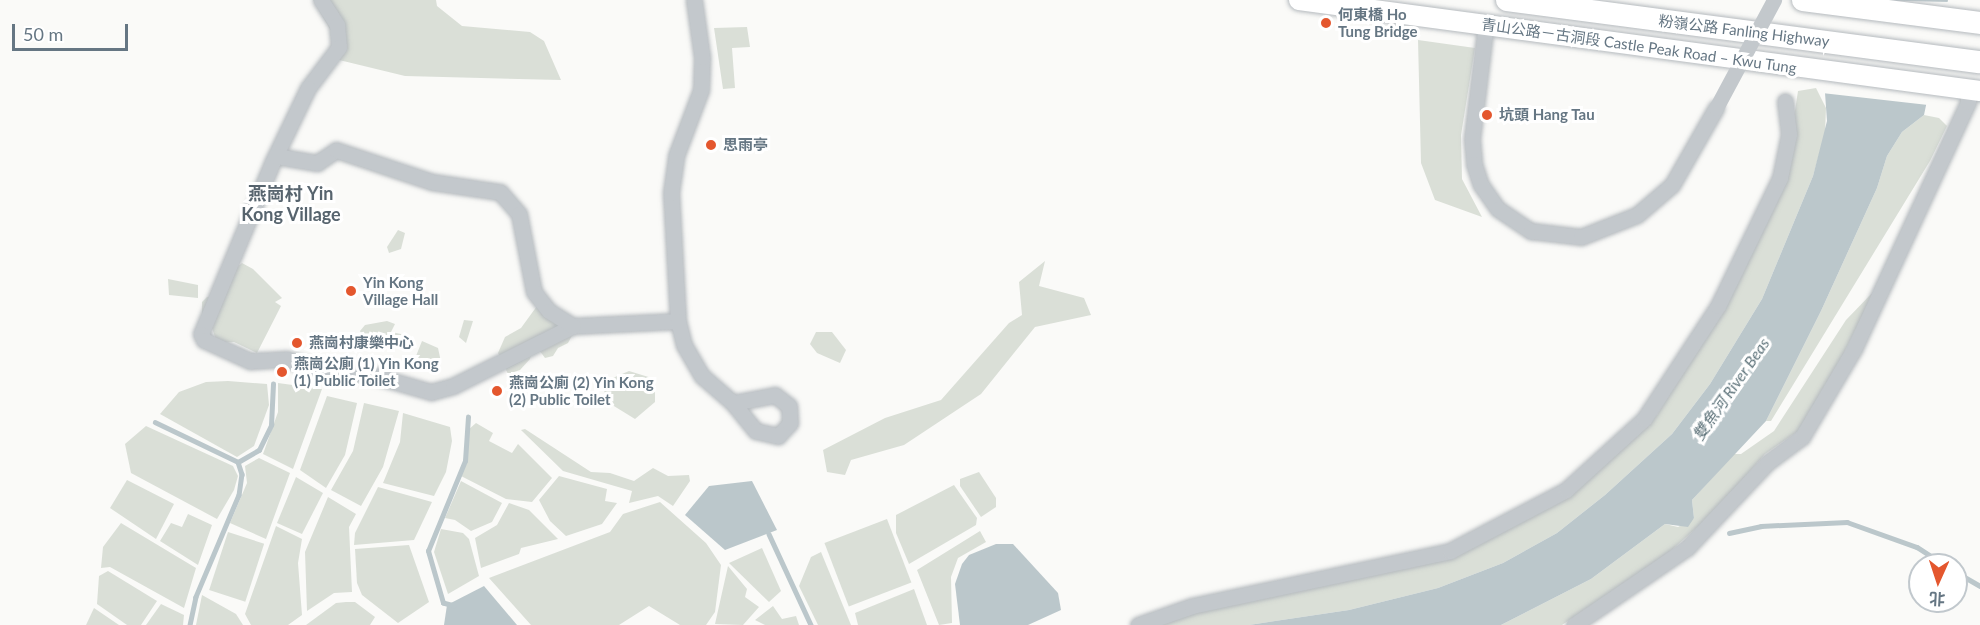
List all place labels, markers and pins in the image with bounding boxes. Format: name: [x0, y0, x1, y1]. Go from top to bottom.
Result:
place label: 何東橋 Ho Tung Bridge: [1338, 5, 1418, 40]
marker: 何東橋 Ho Tung Bridge: [1319, 16, 1333, 30]
place label: 坑頭 Hang Tau: [1499, 106, 1595, 124]
marker: 坑頭 Hang Tau: [1480, 108, 1494, 122]
place label: 思雨亭: [723, 136, 768, 154]
marker: 思雨亭: [704, 138, 718, 152]
place label: Yin Kong Village Hall: [363, 273, 438, 308]
marker: Yin Kong Village Hall: [344, 284, 358, 298]
place label: 燕崗村康樂中心: [309, 334, 414, 352]
marker: 燕崗村康樂中心: [290, 336, 304, 350]
place label: 燕崗公廁 (1) Yin Kong (1) Public Toilet: [294, 354, 439, 389]
marker: 燕崗公廁 (1) Yin Kong (1) Public Toilet: [275, 365, 289, 379]
place label: 燕崗公廁 (2) Yin Kong (2) Public Toilet: [509, 373, 654, 408]
marker: 燕崗公廁 (2) Yin Kong (2) Public Toilet: [490, 384, 504, 398]

